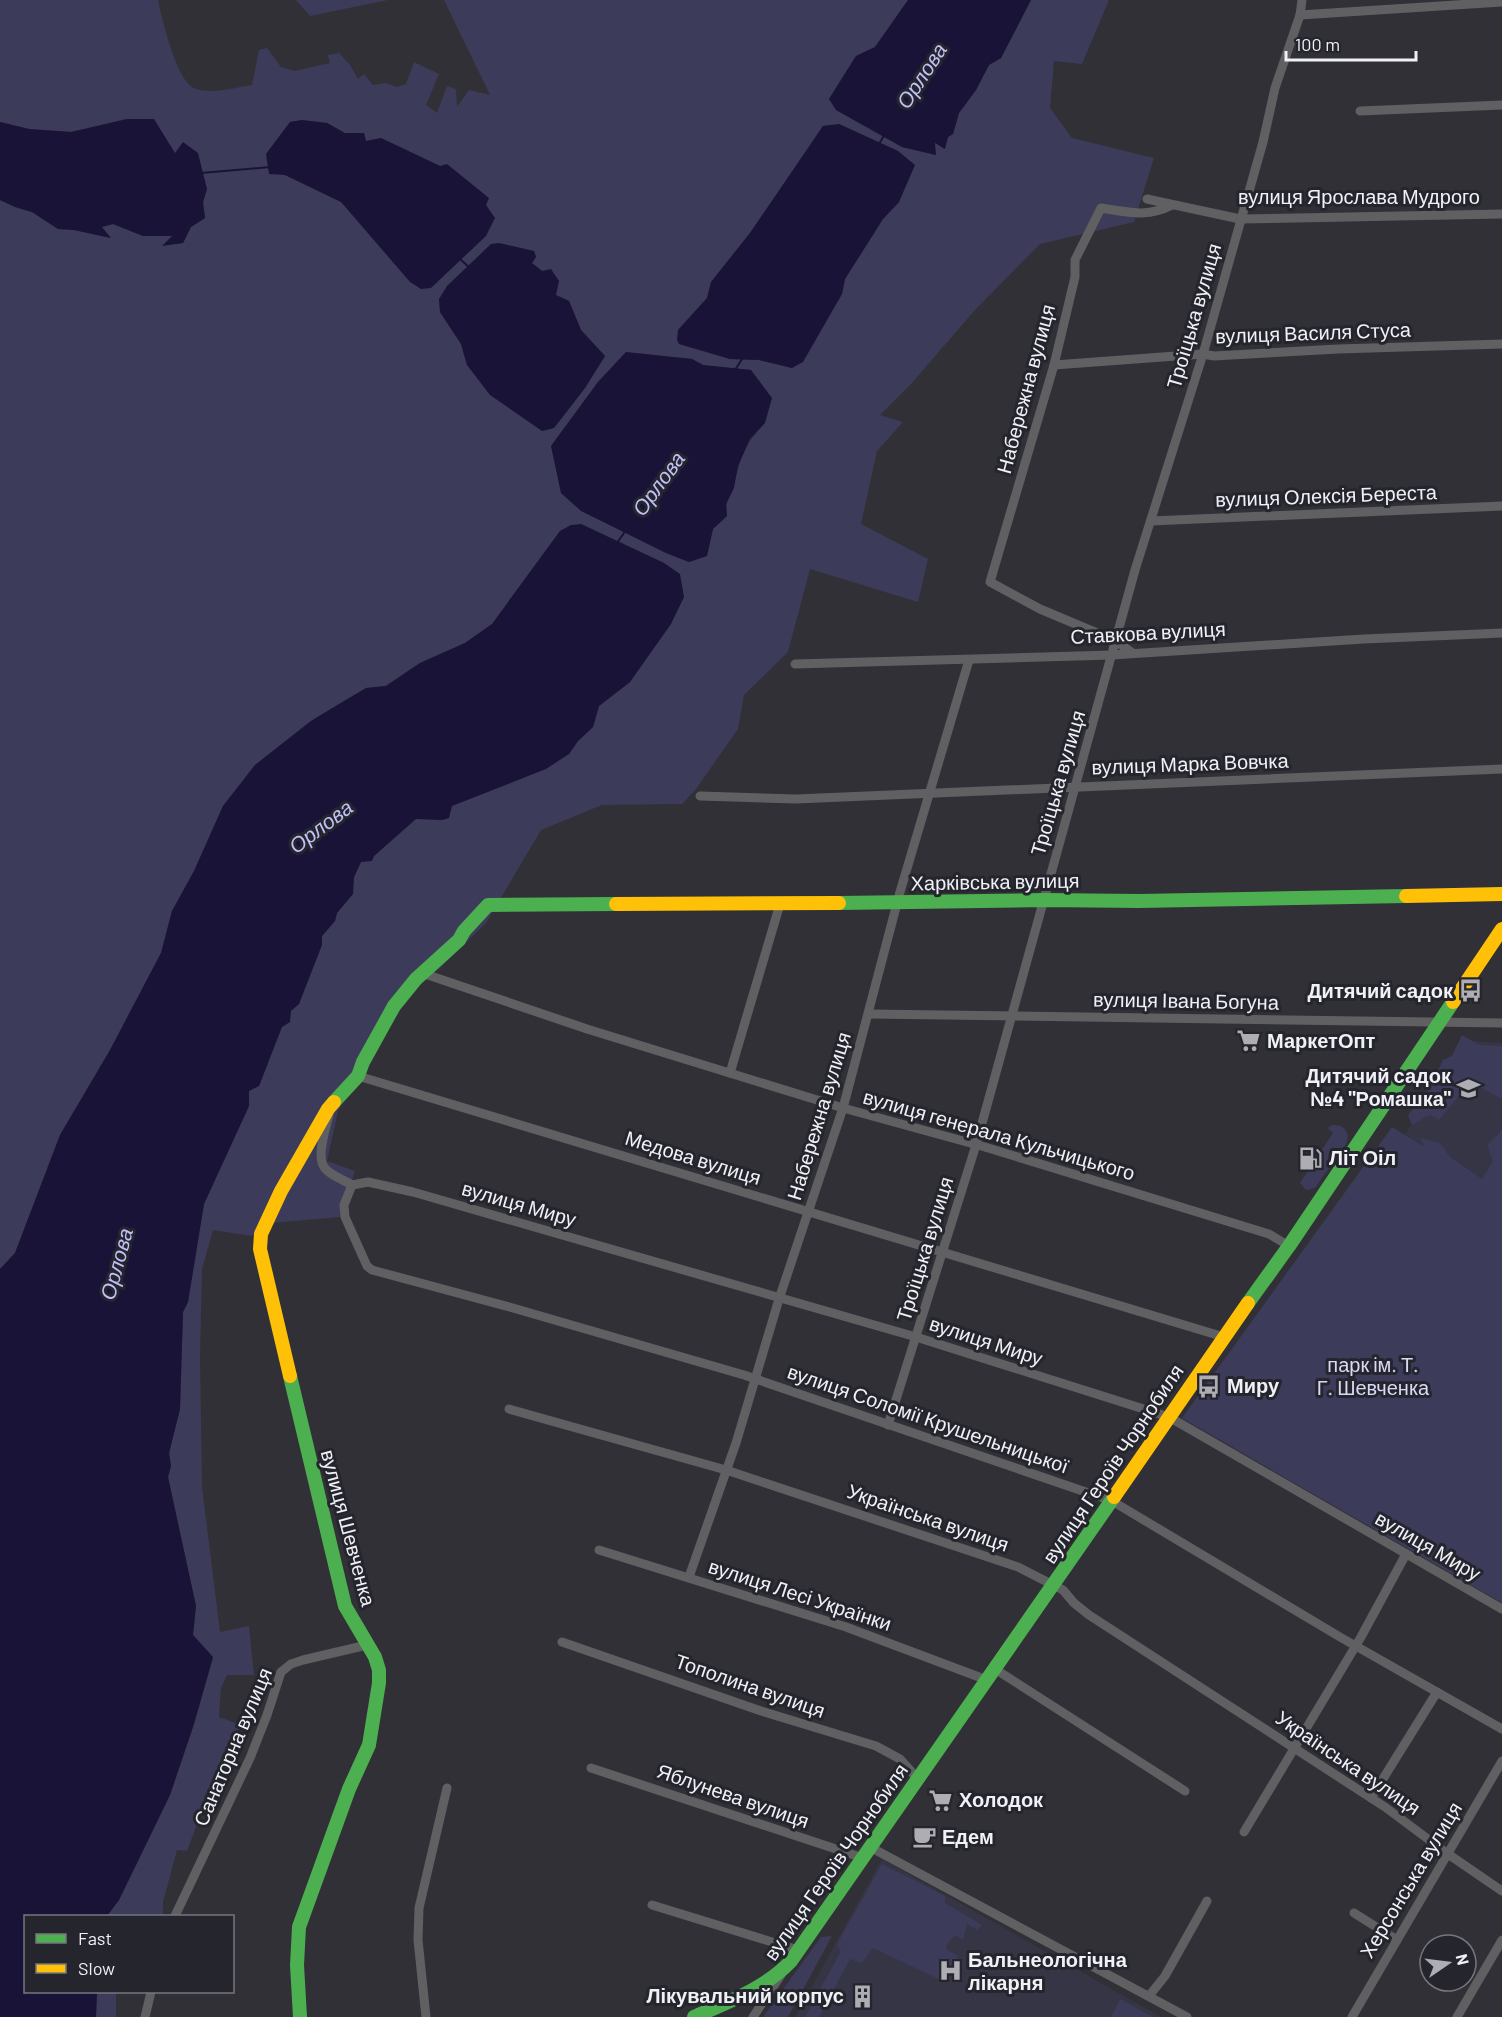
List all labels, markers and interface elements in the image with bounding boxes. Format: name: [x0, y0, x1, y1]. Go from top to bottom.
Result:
scale bar: [1286, 24, 1416, 62]
text: 100 m: [1295, 33, 1340, 55]
water label: Орлова: [890, 38, 951, 113]
street label: вулиця Ярослава Мудрого: [1238, 184, 1480, 208]
street label: Троїцька вулиця: [1161, 240, 1225, 391]
street label: Набережна вулиця: [991, 301, 1059, 476]
street label: вулиця Василя Стуса: [1215, 317, 1412, 347]
water label: Орлова: [626, 446, 689, 520]
street label: вулиця Олексія Береста: [1215, 479, 1438, 511]
street label: Ставкова вулиця: [1070, 616, 1226, 648]
street label: Троїцька вулиця: [1025, 707, 1089, 858]
street label: вулиця Марка Вовчка: [1091, 748, 1290, 778]
water label: Орлова: [283, 794, 357, 858]
street label: Харківська вулиця: [910, 868, 1080, 894]
place label: Дитячий садок: [1307, 978, 1454, 1002]
bus stop icon: Дитячий садок: [1458, 978, 1484, 1004]
street label: вулиця Івана Богуна: [1093, 986, 1280, 1014]
supermarket icon: МаркетОпт: [1236, 1028, 1262, 1054]
place label: МаркетОпт: [1267, 1028, 1376, 1052]
street label: Набережна вулиця: [781, 1029, 855, 1203]
place label: Дитячий садок №4 "Ромашка": [1305, 1063, 1452, 1110]
school or university icon: Дитячий садок №4 "Ромашка": [1456, 1075, 1482, 1101]
street label: вулиця генерала Кульчицького: [861, 1084, 1138, 1184]
street label: Медова вулиця: [622, 1125, 764, 1189]
fuel station icon: Літ Оіл: [1298, 1145, 1324, 1171]
place label: Літ Оіл: [1329, 1145, 1396, 1169]
street label: Троїцька вулиця: [891, 1173, 957, 1324]
street label: вулиця Миру: [459, 1175, 579, 1231]
water label: Орлова: [94, 1225, 137, 1302]
street label: вулиця Миру: [927, 1310, 1046, 1370]
park label: парк ім. Т. Г. Шевченка: [1317, 1352, 1430, 1399]
street label: вулиця Соломії Крушельницької: [785, 1359, 1072, 1478]
street label: вулиця Героїв Чорнобиля: [1037, 1359, 1188, 1567]
bus stop icon: Миру: [1196, 1373, 1222, 1399]
place label: Миру: [1227, 1373, 1280, 1397]
street label: вулиця Шевченка: [317, 1447, 382, 1609]
street label: Українська вулиця: [845, 1478, 1012, 1556]
street label: вулиця Миру: [1372, 1505, 1485, 1585]
street label: вулиця Лесі Українки: [706, 1553, 895, 1635]
street label: Тополина вулиця: [672, 1648, 829, 1722]
street label: Санаторна вулиця: [188, 1664, 276, 1829]
street label: Українська вулиця: [1272, 1705, 1425, 1819]
street label: Яблунева вулиця: [654, 1758, 813, 1832]
street label: вулиця Героїв Чорнобиля: [758, 1758, 912, 1964]
supermarket icon: Холодок: [928, 1787, 954, 1813]
place label: Холодок: [959, 1787, 1044, 1811]
street label: Херсонська вулиця: [1354, 1797, 1466, 1962]
cafe icon: Едем: [911, 1824, 937, 1850]
place label: Едем: [942, 1824, 994, 1848]
legend: [24, 1915, 234, 1993]
text: Fast: [78, 1927, 112, 1949]
north arrow: [1418, 1933, 1478, 1993]
place label: Бальнеологічна лікарня: [968, 1947, 1128, 1994]
text: N: [1453, 1952, 1474, 1967]
text: Slow: [78, 1957, 115, 1979]
hospital icon: Бальнеологічна лікарня: [937, 1958, 963, 1984]
place label: Лікувальний корпус: [646, 1983, 844, 2007]
building icon: Лікувальний корпус: [849, 1983, 875, 2009]

